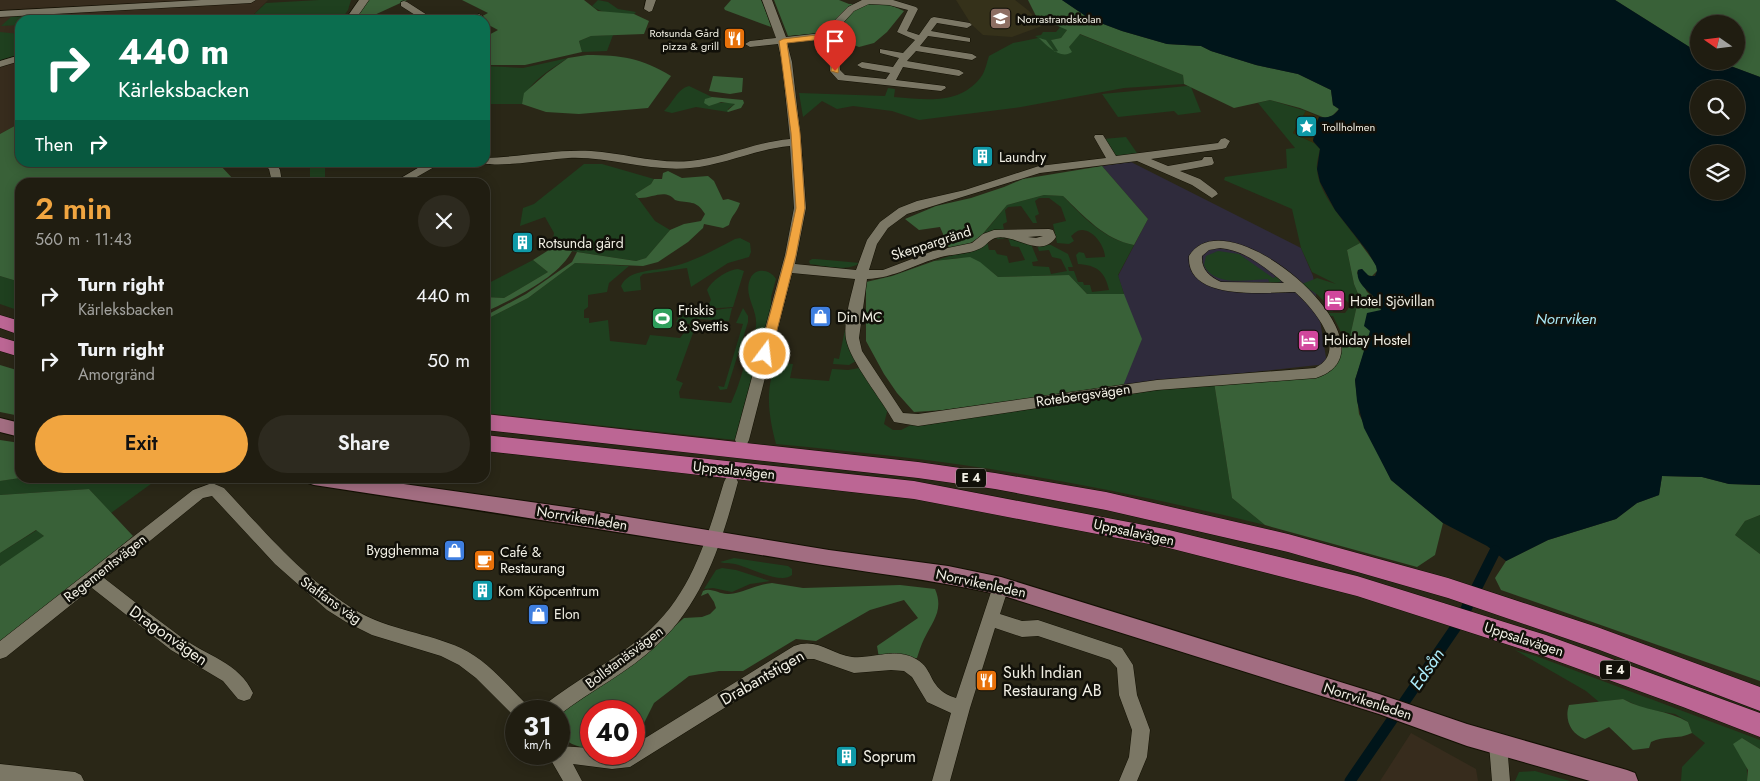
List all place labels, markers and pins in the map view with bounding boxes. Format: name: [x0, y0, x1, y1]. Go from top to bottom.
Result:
school or university icon: Norrastrandskolan: [989, 7, 1013, 31]
place label: Norrastrandskolan: [1017, 11, 1101, 27]
pin: [814, 20, 856, 71]
place label: Rotsunda Gård pizza & grill: [649, 25, 719, 54]
restaurant icon: Rotsunda Gård pizza & grill: [723, 27, 747, 51]
place icon: Trollholmen: [1294, 115, 1318, 139]
place label: Trollholmen: [1322, 119, 1375, 135]
building icon: Laundry: [971, 145, 995, 169]
place label: Laundry: [999, 147, 1047, 167]
building icon: Rotsunda gård: [510, 231, 534, 255]
place label: Rotsunda gård: [538, 233, 624, 253]
hotel icon: Hotel Sjövillan: [1322, 289, 1346, 313]
place label: Hotel Sjövillan: [1350, 291, 1435, 311]
place label: Friskis & Svettis: [678, 300, 729, 336]
shop icon: Din MC: [809, 305, 833, 329]
sports icon: Friskis & Svettis: [650, 306, 674, 330]
place label: Din MC: [837, 307, 883, 327]
hotel icon: Holiday Hostel: [1296, 328, 1320, 352]
place label: Holiday Hostel: [1324, 330, 1411, 350]
shop icon: Bygghemma: [443, 538, 467, 562]
place label: Bygghemma: [366, 540, 439, 560]
place label: Café & Restaurang: [500, 542, 565, 578]
cafe icon: Café & Restaurang: [472, 548, 496, 572]
building icon: Kom Köpcentrum: [470, 579, 494, 603]
place label: Kom Köpcentrum: [498, 581, 599, 601]
shop icon: Elon: [526, 602, 550, 626]
place label: Elon: [554, 604, 580, 624]
place label: Sukh Indian Restaurang AB: [1003, 661, 1102, 702]
restaurant icon: Sukh Indian Restaurang AB: [975, 669, 999, 693]
building icon: Soprum: [835, 744, 859, 768]
place label: Soprum: [863, 745, 916, 768]

